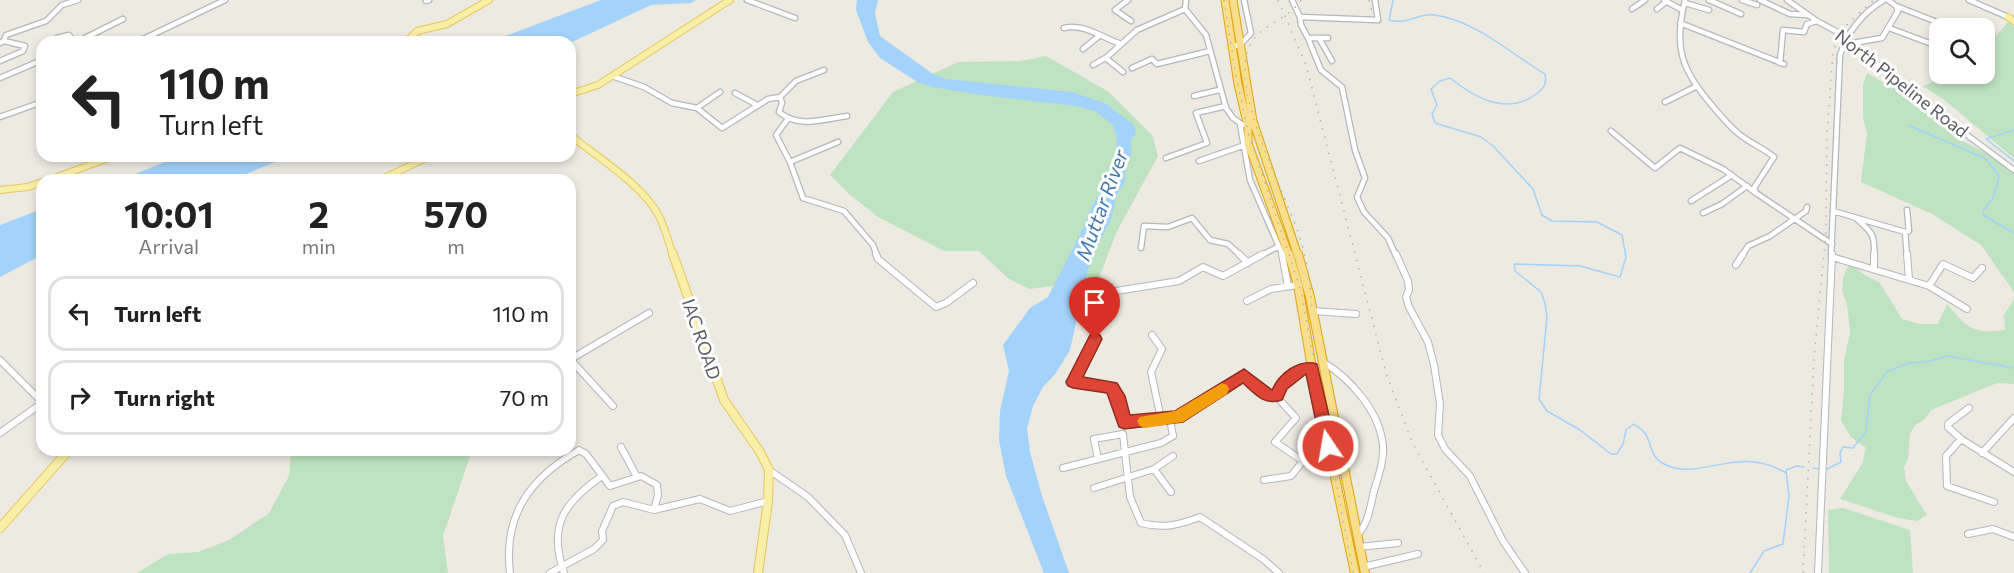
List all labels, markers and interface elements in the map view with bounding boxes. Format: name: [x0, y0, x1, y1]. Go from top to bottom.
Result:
map controls: [1929, 18, 1995, 84]
button: search: [1929, 18, 1995, 84]
street label: North Pipeline Road: [1831, 24, 1973, 142]
text: 110 m: [159, 56, 270, 108]
icon: left: [60, 60, 138, 138]
text: Turn left: [159, 108, 263, 141]
water label: Muttar River: [1070, 145, 1132, 264]
text: 10:01: [124, 191, 214, 235]
text: 2: [308, 191, 329, 235]
text: 570: [424, 191, 488, 235]
text: Arrival: [139, 234, 199, 258]
text: min: [302, 234, 336, 258]
text: m: [447, 234, 465, 258]
pin: [1069, 277, 1120, 339]
icon: arrive: [1078, 286, 1111, 319]
street label: IAC ROAD: [678, 296, 726, 382]
icon: left: [63, 297, 96, 330]
text: Turn left: [114, 300, 201, 327]
text: 110 m: [492, 300, 549, 327]
icon: right: [63, 381, 96, 414]
text: Turn right: [114, 384, 215, 411]
text: 70 m: [500, 384, 549, 411]
position arrow: [1296, 414, 1360, 478]

